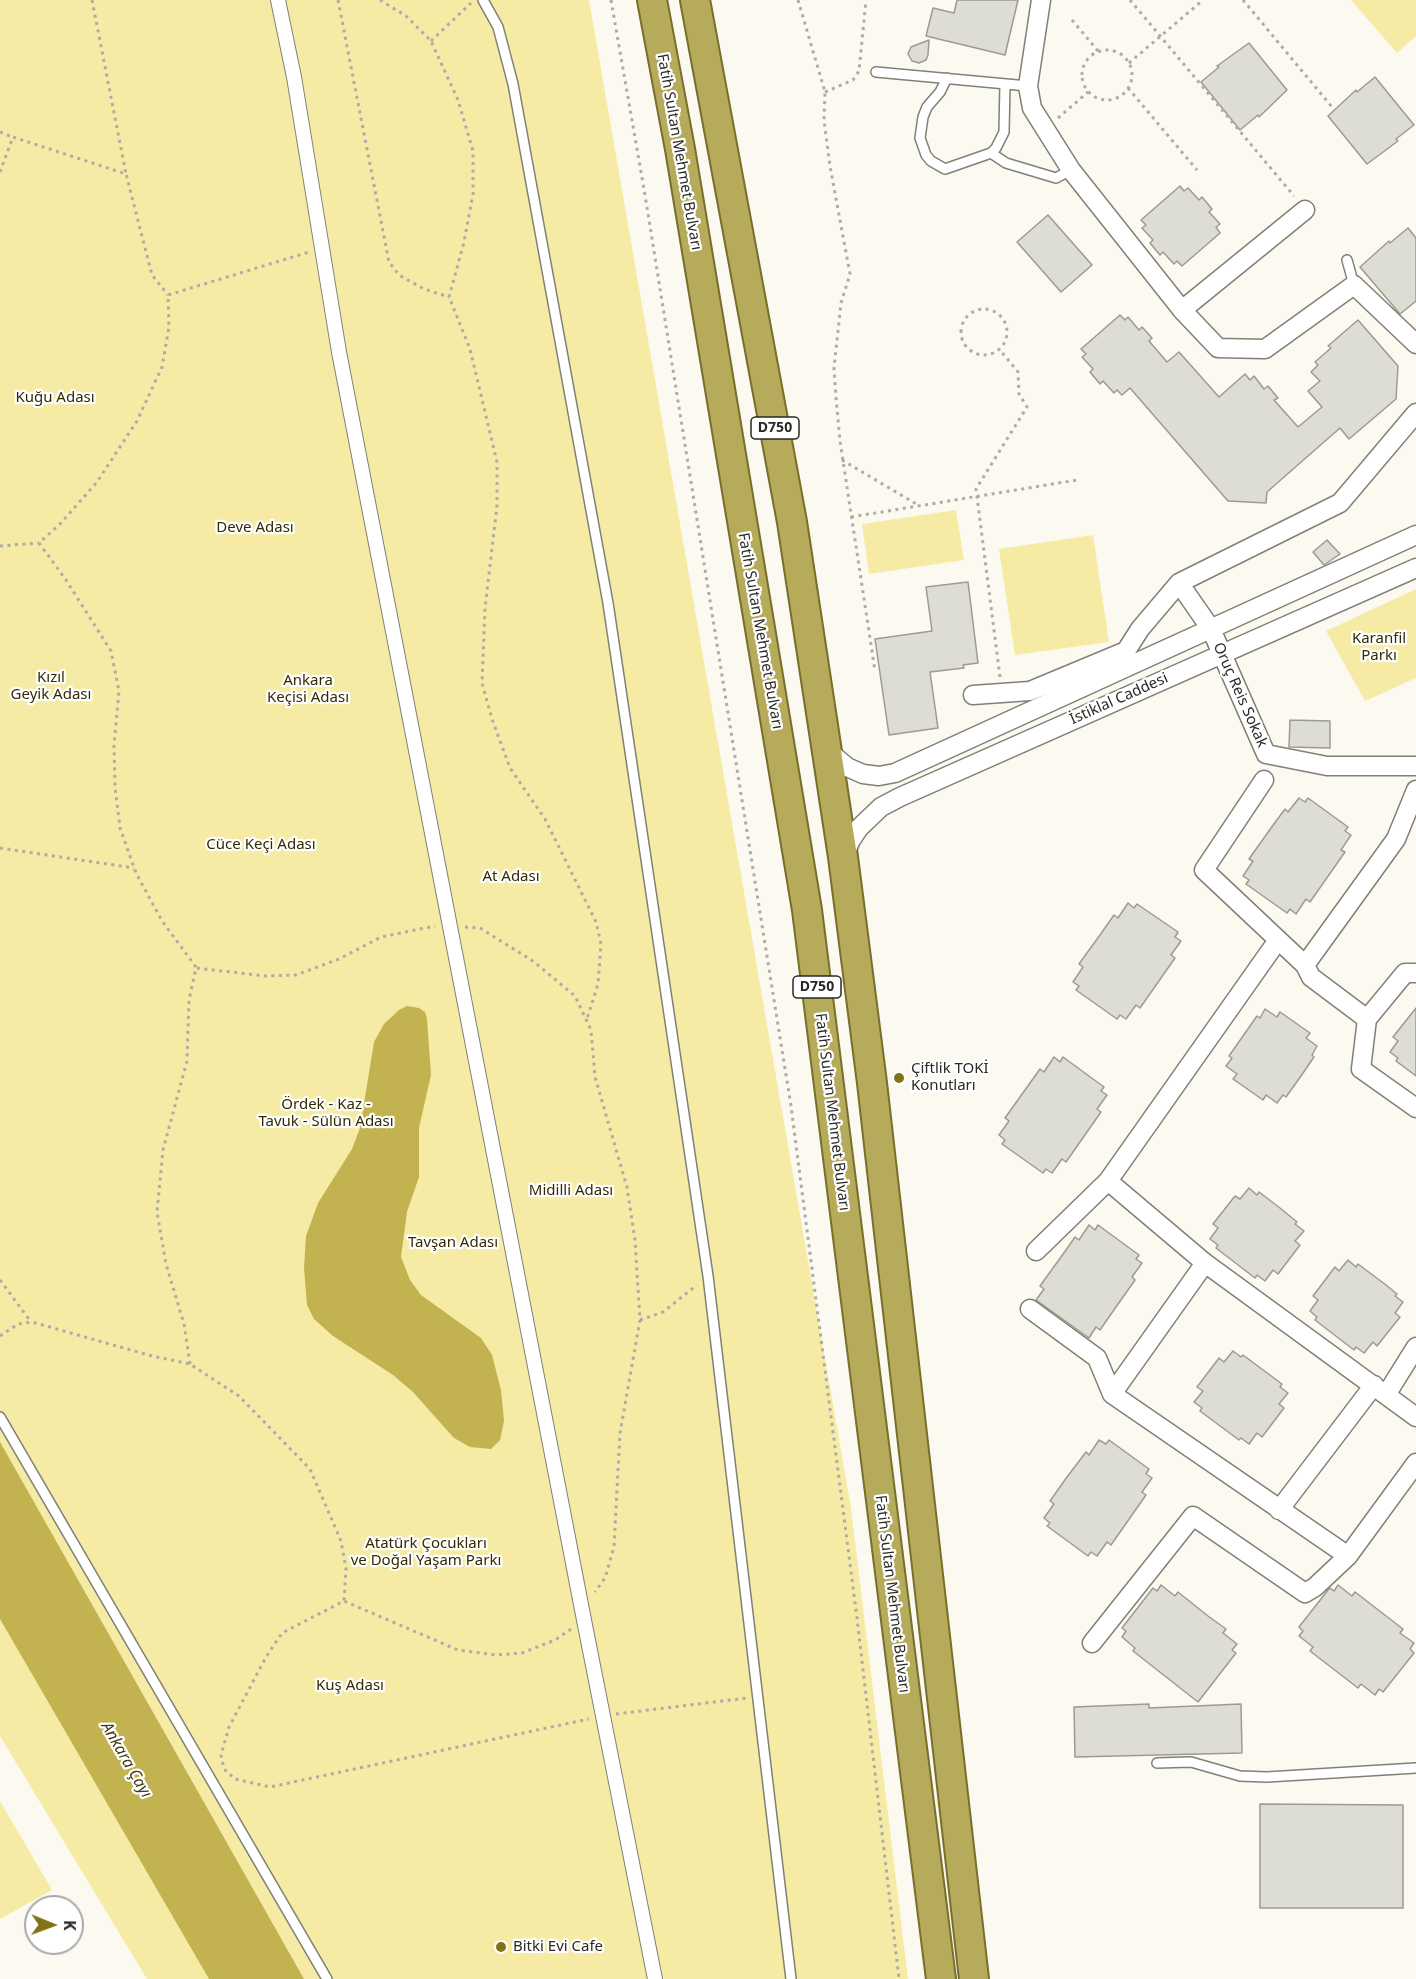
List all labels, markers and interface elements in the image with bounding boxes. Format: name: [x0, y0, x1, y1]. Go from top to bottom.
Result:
street label: Fatih Sultan Mehmet Bulvarı: [653, 52, 705, 252]
park label: Kuğu Adası: [15, 389, 95, 407]
road number: D750: [751, 417, 799, 439]
park label: Deve Adası: [216, 519, 294, 537]
street label: Fatih Sultan Mehmet Bulvarı: [734, 531, 786, 731]
park label: Karanfil Parkı: [1352, 630, 1406, 665]
street label: Oruç Reis Sokak: [1209, 640, 1271, 750]
park label: Kızıl Geyik Adası: [11, 669, 91, 704]
street label: İstiklal Caddesi: [1067, 669, 1171, 729]
park label: Ankara Keçisi Adası: [267, 672, 349, 707]
park label: Cüce Keçi Adası: [206, 836, 316, 854]
park label: At Adası: [482, 868, 540, 886]
road number: D750: [793, 976, 841, 998]
street label: Fatih Sultan Mehmet Bulvarı: [811, 1012, 853, 1212]
place label: Çiftlik TOKİ Konutları: [911, 1060, 989, 1095]
marker: Çiftlik TOKİ Konutları: [892, 1071, 906, 1085]
park label: Ördek - Kaz - Tavuk - Sülün Adası: [258, 1096, 394, 1131]
park label: Midilli Adası: [529, 1182, 613, 1200]
park label: Tavşan Adası: [408, 1234, 498, 1252]
street label: Fatih Sultan Mehmet Bulvarı: [871, 1494, 913, 1694]
park label: Atatürk Çocukları ve Doğal Yaşam Parkı: [351, 1535, 501, 1570]
park label: Kuş Adası: [316, 1677, 384, 1695]
water label: Ankara Çayı: [97, 1719, 155, 1801]
north arrow: [24, 1895, 84, 1955]
text: K: [59, 1920, 81, 1931]
place label: Bitki Evi Cafe: [513, 1938, 603, 1956]
marker: Bitki Evi Cafe: [494, 1940, 508, 1954]

